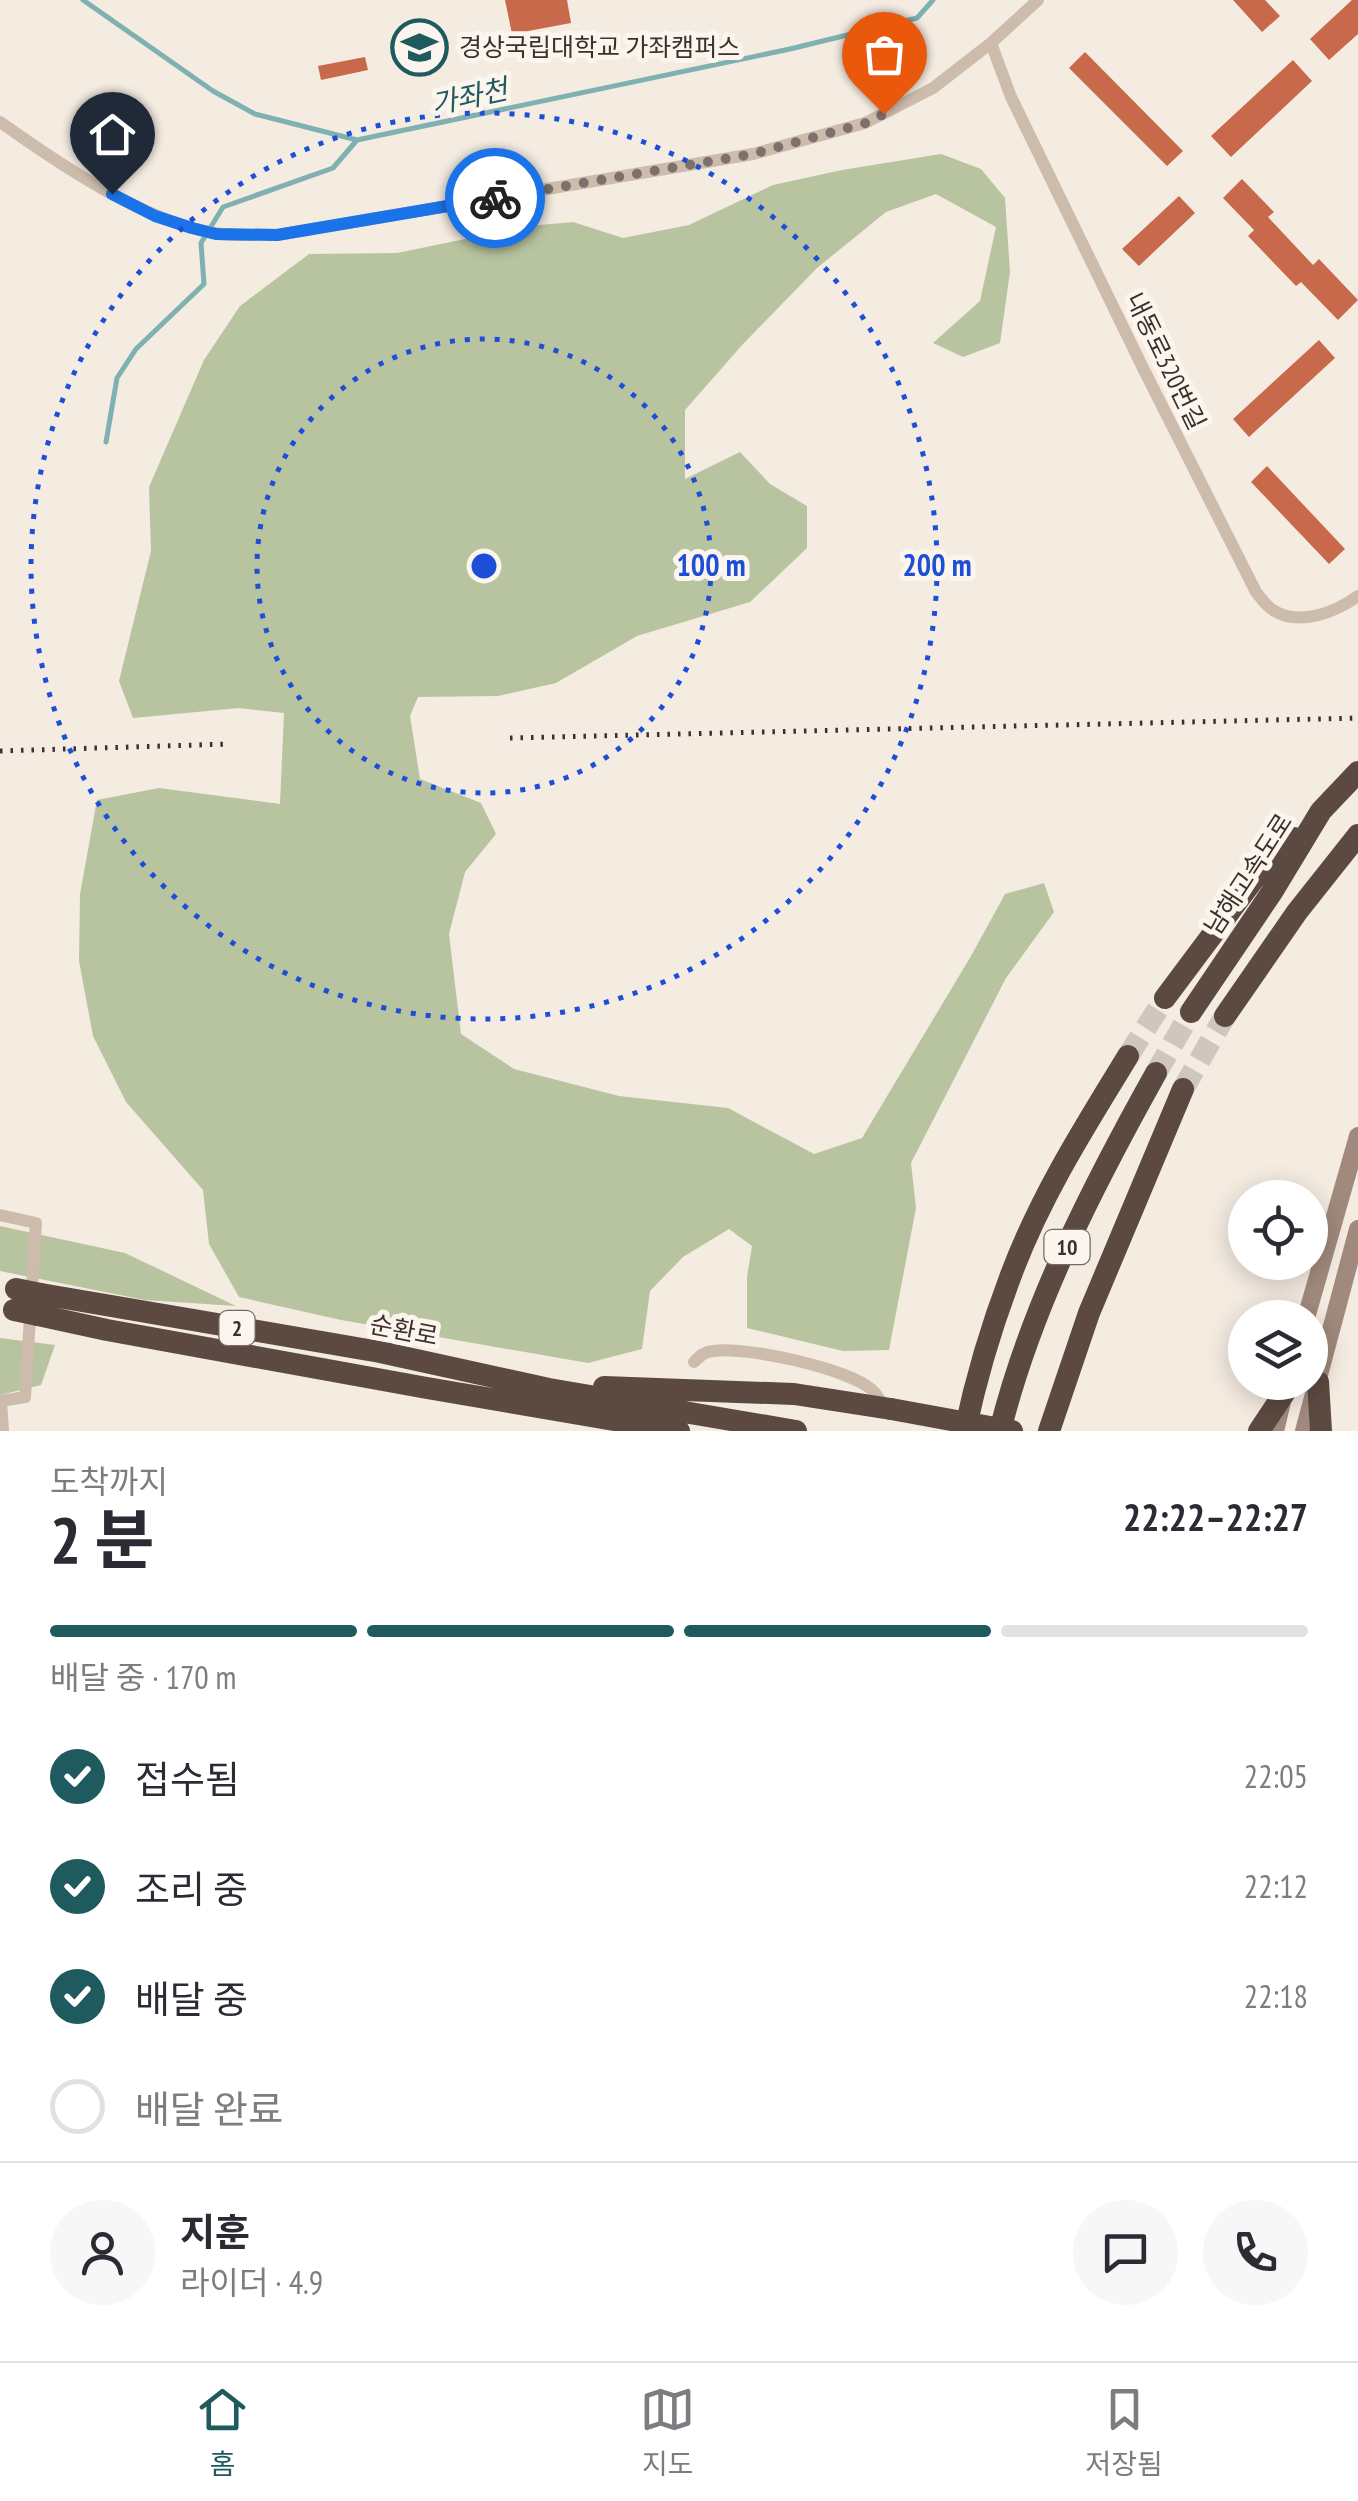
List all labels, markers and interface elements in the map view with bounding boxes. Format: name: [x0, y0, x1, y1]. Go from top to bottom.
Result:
pin: [842, 12, 927, 115]
school or university icon: 경상국립대학교 가좌캠퍼스: [390, 17, 450, 77]
icon: bag: [857, 27, 912, 82]
place label: 경상국립대학교 가좌캠퍼스: [459, 31, 740, 63]
water label: 가좌천: [427, 69, 514, 122]
pin: [70, 92, 155, 195]
icon: home: [85, 107, 140, 162]
courier: [445, 148, 545, 248]
icon: bike: [468, 171, 523, 226]
street label: 내동로320번길: [1119, 287, 1213, 435]
text: 100 m: [676, 545, 746, 584]
text: 200 m: [902, 545, 972, 584]
centre of rings: [466, 548, 502, 584]
street label: 남해고속도로: [1197, 807, 1299, 941]
map controls: [1228, 1180, 1328, 1400]
button: locate: [1228, 1180, 1328, 1280]
road number: 10: [1044, 1230, 1090, 1264]
button: layers: [1228, 1300, 1328, 1400]
street label: 순환로: [367, 1308, 441, 1352]
road number: 2: [220, 1311, 254, 1345]
text: 도착까지: [50, 1460, 168, 1502]
text: 22:22–22:27: [1123, 1492, 1308, 1541]
text: 2 분: [50, 1497, 154, 1581]
text: 배달 중 · 170 m: [50, 1656, 236, 1698]
icon: check: [50, 1749, 105, 1804]
text: 접수됨: [135, 1754, 240, 1803]
text: 22:05: [1244, 1755, 1308, 1797]
icon: check: [50, 1859, 105, 1914]
text: 조리 중: [135, 1864, 248, 1913]
text: 22:12: [1244, 1865, 1308, 1907]
icon: check: [50, 1969, 105, 2024]
text: 배달 중: [135, 1974, 248, 2023]
text: 22:18: [1244, 1975, 1308, 2017]
text: 배달 완료: [135, 2084, 283, 2133]
button: person: [50, 2200, 155, 2305]
button: chat: [1073, 2200, 1178, 2305]
button: phone: [1203, 2200, 1308, 2305]
text: 지훈: [180, 2207, 250, 2256]
text: 라이더 · 4.9: [180, 2261, 323, 2303]
tab: 홈: [195, 2382, 250, 2482]
tab: 지도: [640, 2382, 695, 2482]
tab: 저장됨: [1086, 2382, 1163, 2482]

